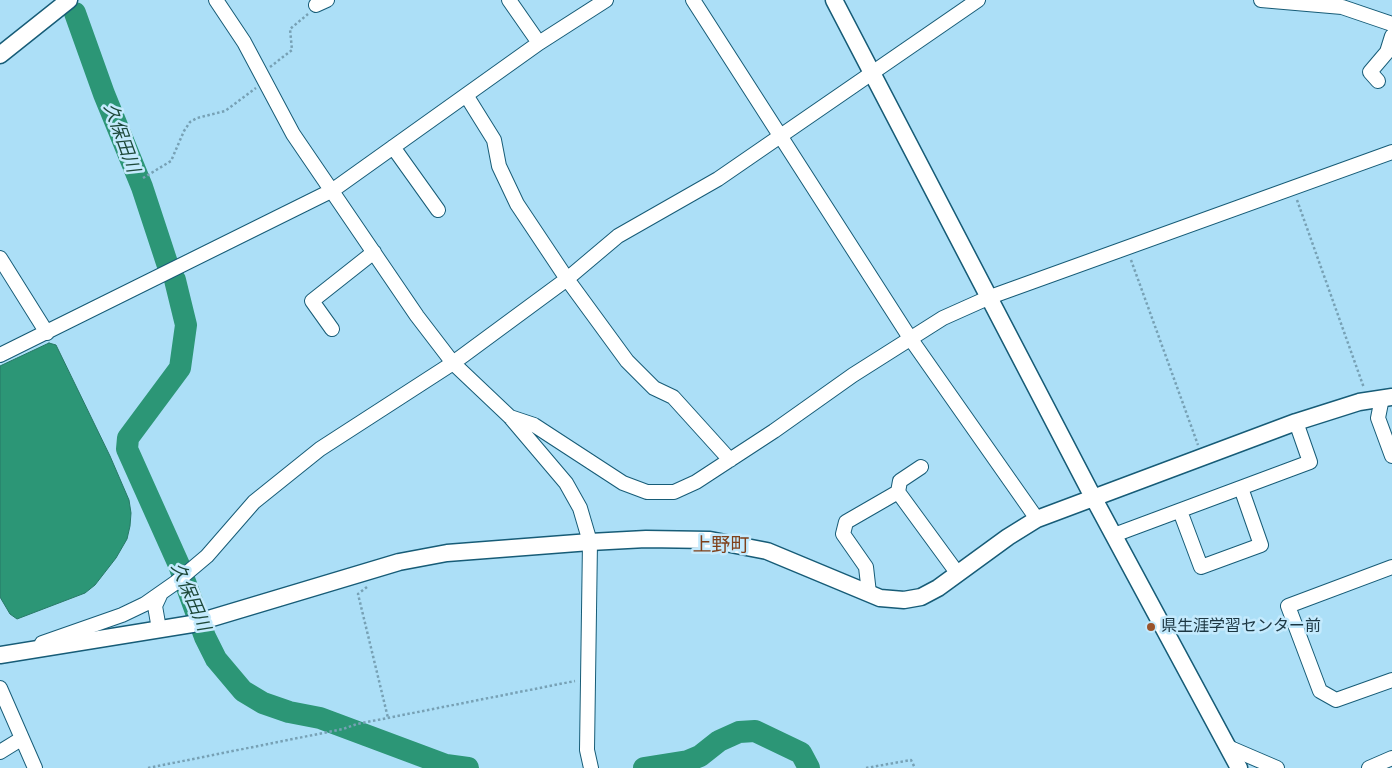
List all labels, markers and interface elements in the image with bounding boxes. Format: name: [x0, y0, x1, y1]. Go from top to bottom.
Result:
water label: 久保田川: [99, 100, 143, 176]
district label: 上野町: [693, 535, 749, 557]
water label: 久保田川: [166, 560, 214, 634]
place label: 県生涯学習センター前: [1161, 617, 1321, 637]
marker: 県生涯学習センター前: [1145, 621, 1157, 633]

